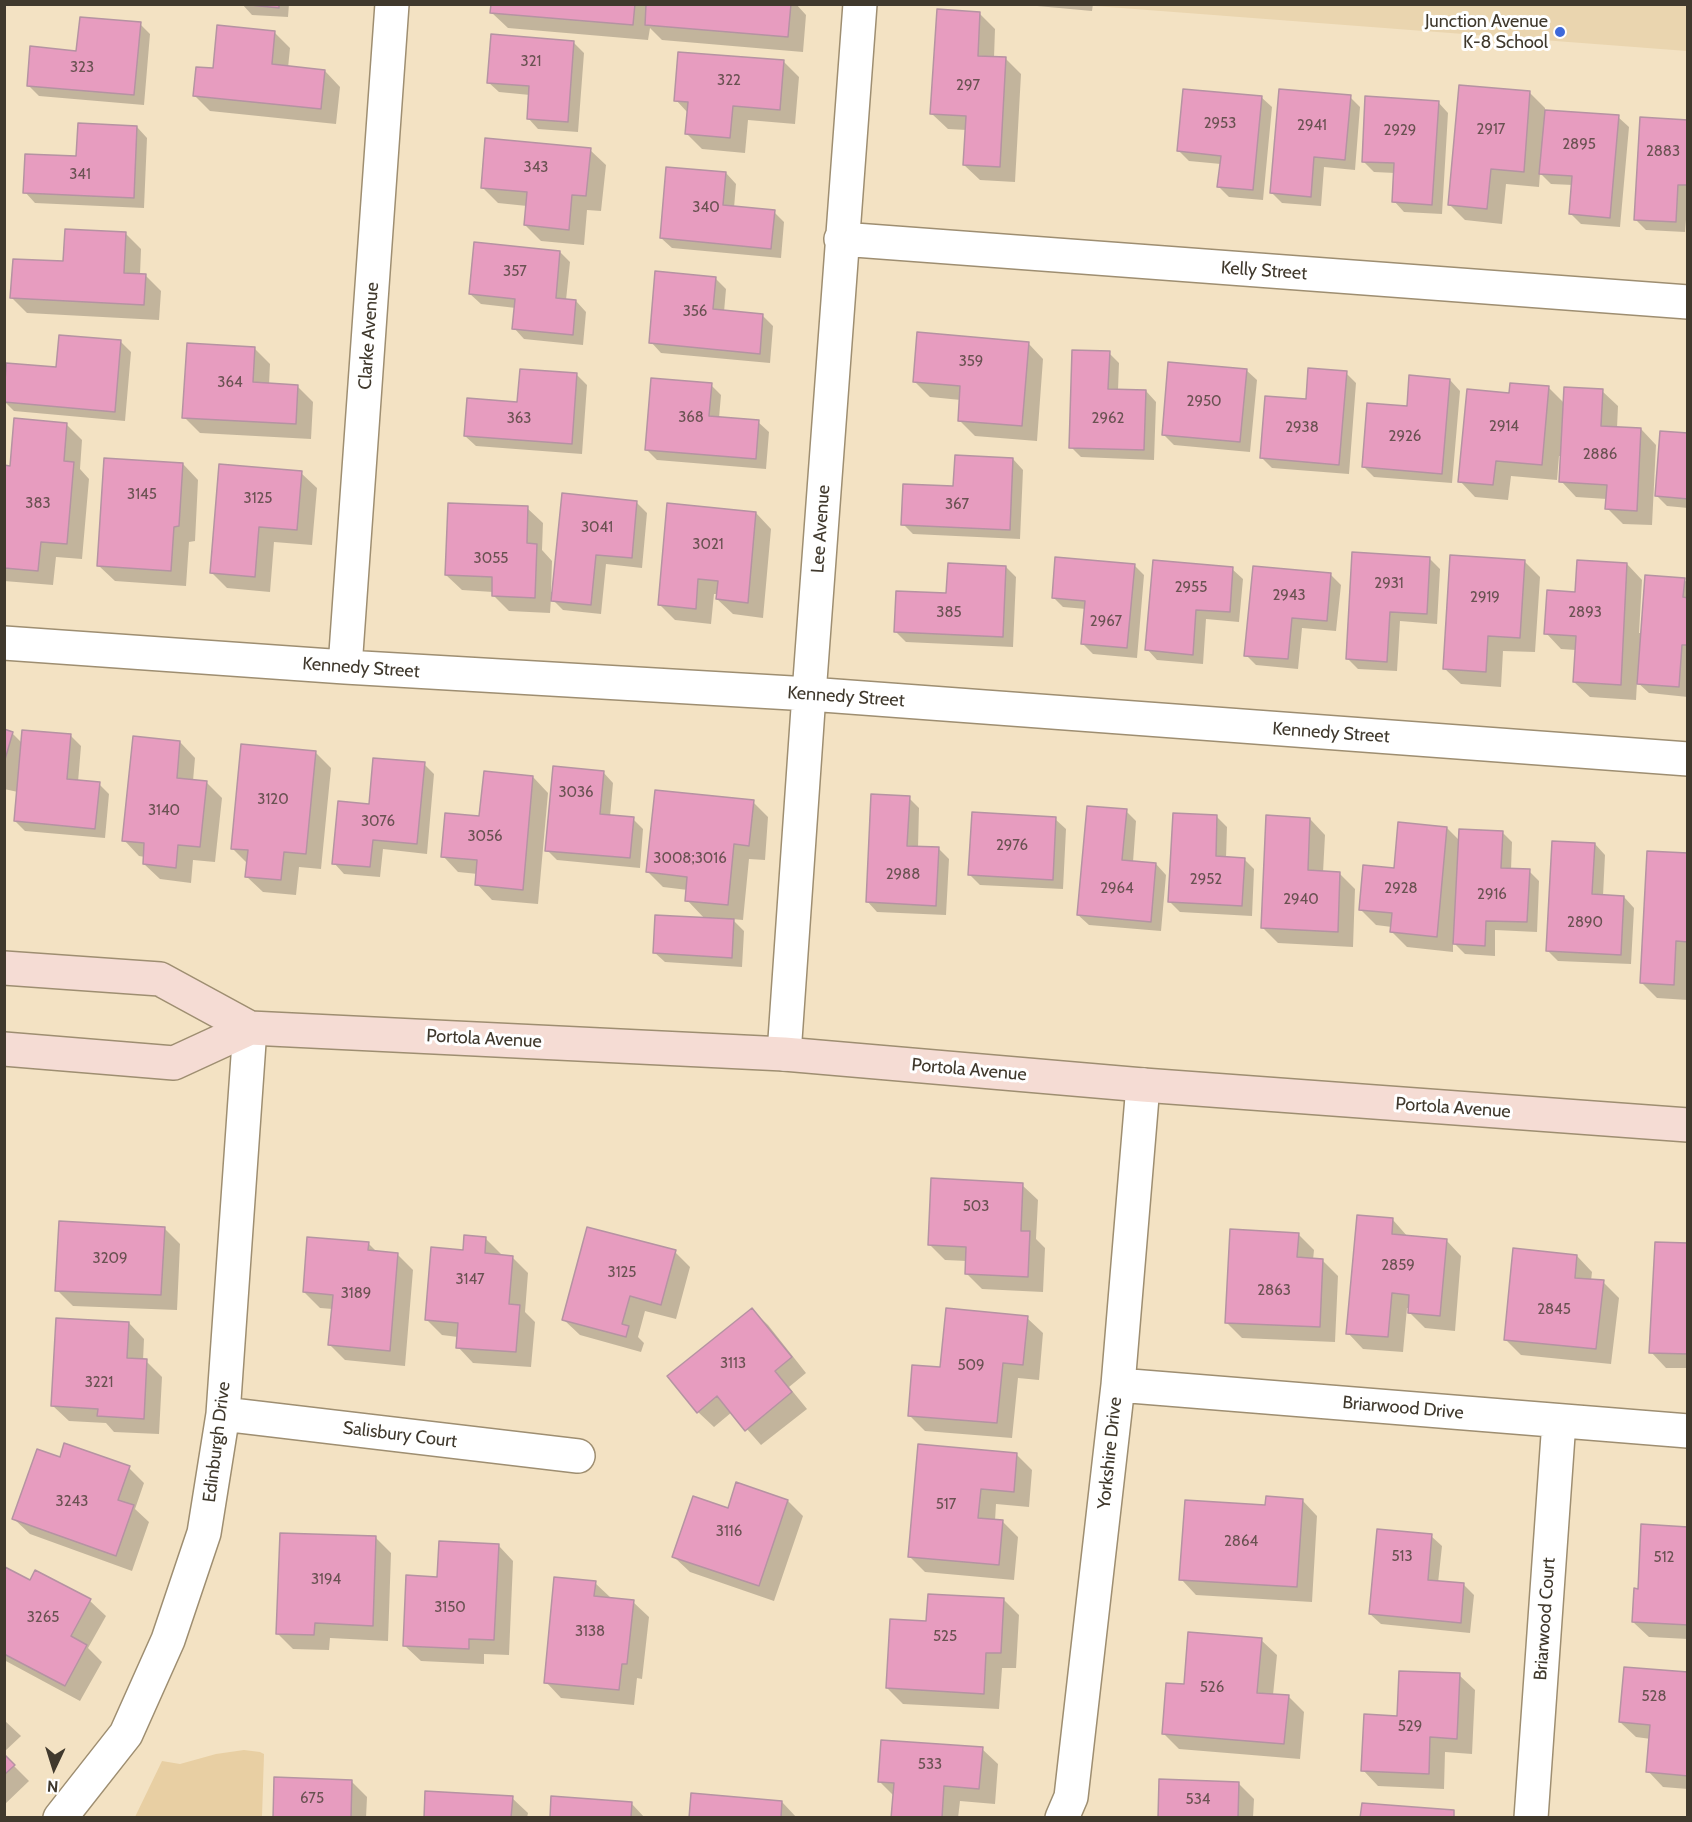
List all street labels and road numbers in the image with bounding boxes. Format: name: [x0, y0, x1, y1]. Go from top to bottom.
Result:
street label: Kelly Street: [1220, 257, 1308, 285]
street label: Clarke Avenue: [354, 282, 384, 390]
street label: Lee Avenue: [807, 484, 835, 574]
street label: Kennedy Street: [302, 653, 420, 683]
street label: Kennedy Street: [787, 682, 905, 712]
street label: Kennedy Street: [1272, 718, 1390, 748]
street label: Portola Avenue: [426, 1025, 542, 1053]
street label: Portola Avenue: [910, 1054, 1028, 1086]
street label: Portola Avenue: [1395, 1093, 1511, 1123]
street label: Edinburgh Drive: [199, 1380, 235, 1504]
street label: Briarwood Drive: [1341, 1392, 1465, 1424]
street label: Yorkshire Drive: [1093, 1396, 1127, 1510]
street label: Salisbury Court: [342, 1417, 458, 1453]
street label: Briarwood Court: [1530, 1557, 1560, 1681]

